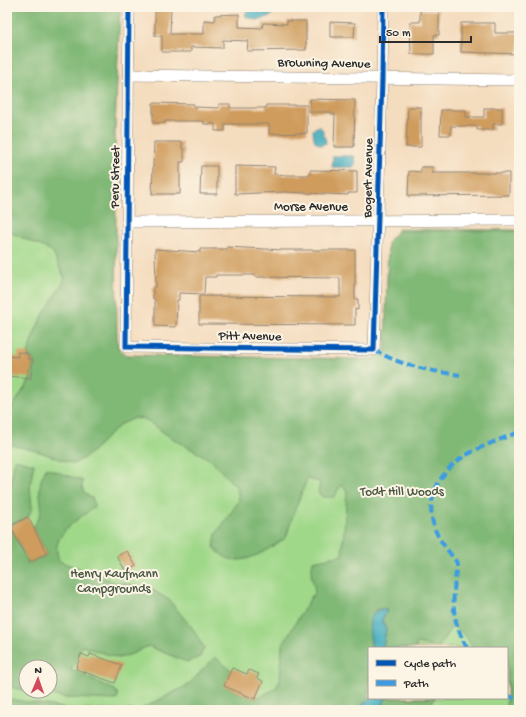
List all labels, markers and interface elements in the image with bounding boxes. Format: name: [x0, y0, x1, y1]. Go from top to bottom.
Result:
scale bar: [380, 18, 471, 44]
text: 50 m: [386, 27, 411, 41]
street label: Browning Avenue: [276, 56, 371, 72]
street label: Bogert Avenue: [361, 138, 377, 219]
street label: Peru Street: [108, 144, 124, 209]
street label: Morse Avenue: [274, 200, 348, 215]
street label: Pitt Avenue: [217, 329, 282, 345]
park label: Todt Hill Woods: [359, 485, 445, 500]
park label: Henry Kaufmann Campgrounds: [70, 567, 159, 597]
legend: [368, 647, 508, 699]
text: Cycle path: [404, 658, 457, 672]
north arrow: [18, 659, 58, 699]
text: N: [34, 665, 42, 677]
text: Path: [403, 678, 429, 692]

